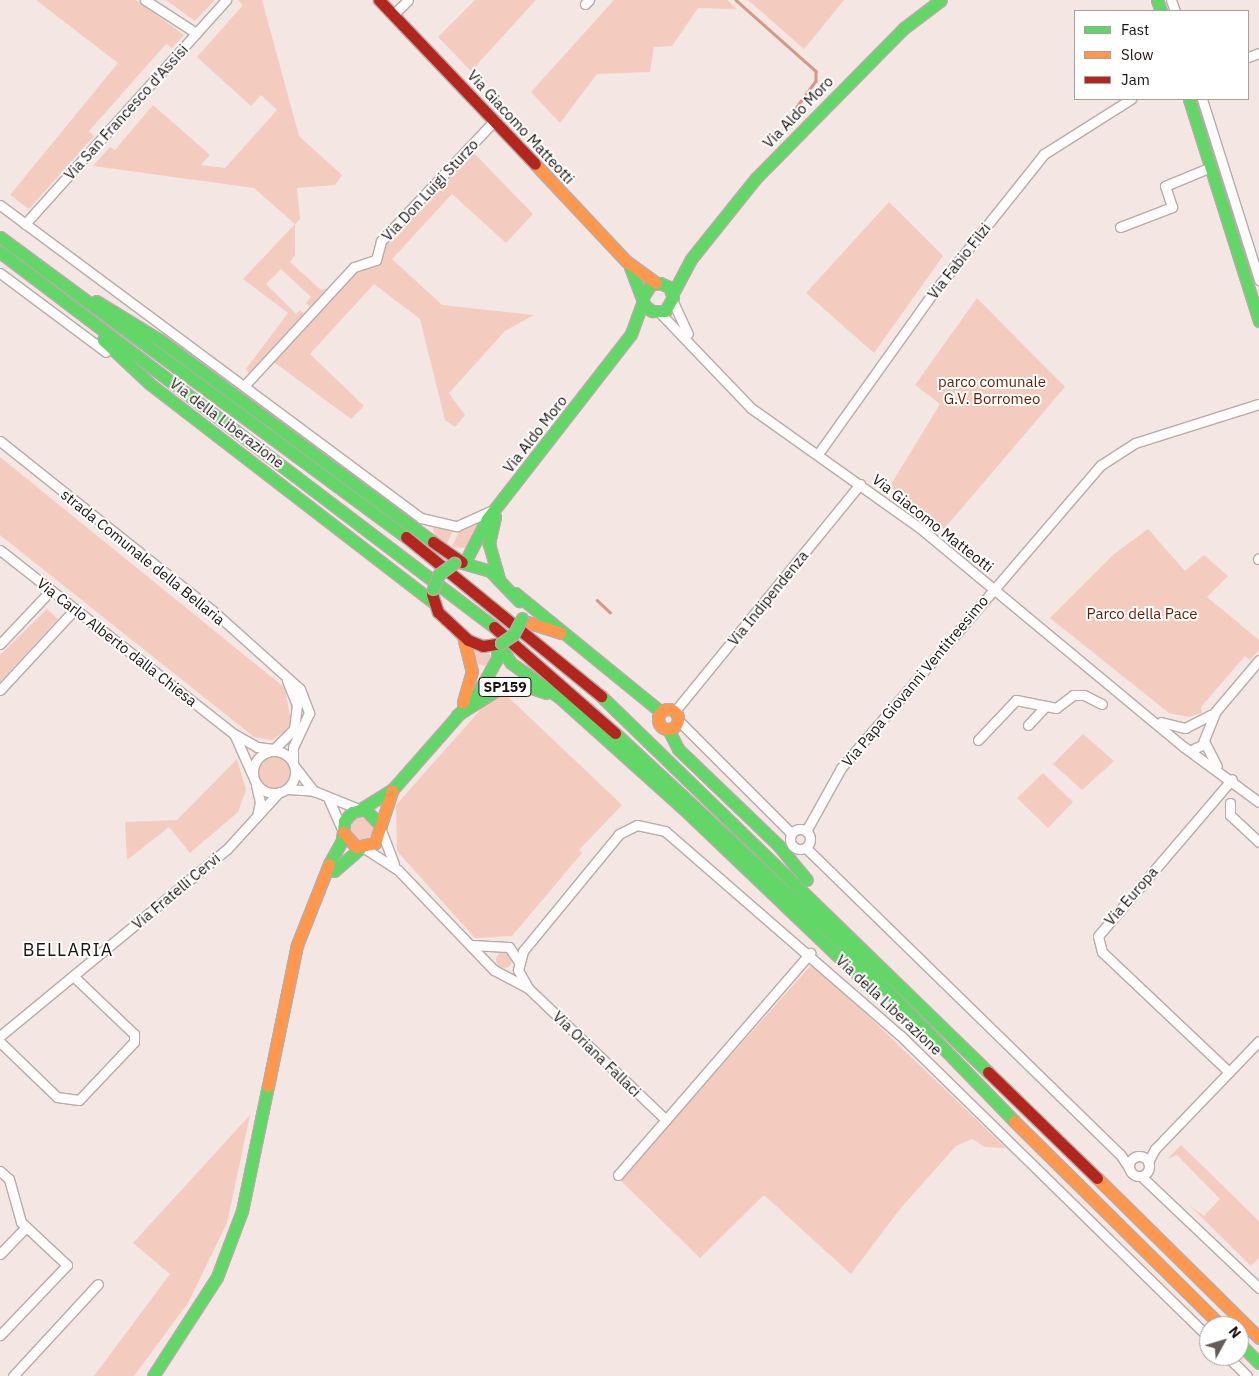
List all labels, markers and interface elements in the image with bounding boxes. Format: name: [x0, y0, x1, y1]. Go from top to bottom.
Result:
legend: [1074, 10, 1249, 100]
text: Fast: [1121, 20, 1149, 39]
street label: Via San Francesco d'Assisi: [60, 41, 192, 183]
text: Slow: [1121, 45, 1154, 64]
street label: Via Giacomo Matteotti: [464, 66, 578, 188]
text: Jam: [1121, 70, 1150, 89]
street label: Via Aldo Moro: [759, 72, 837, 152]
street label: Via Don Luigi Sturzo: [378, 135, 482, 245]
street label: Via Fabio Filzi: [924, 219, 994, 303]
park label: parco comunale G.V. Borromeo: [938, 372, 1046, 407]
street label: Via della Liberazione: [166, 374, 288, 472]
street label: Via Aldo Moro: [499, 392, 571, 476]
street label: Via Giacomo Matteotti: [869, 470, 997, 576]
street label: strada Comunale della Bellaria: [57, 485, 229, 629]
street label: Via Indipendenza: [724, 547, 812, 649]
street label: Via Carlo Alberto dalla Chiesa: [33, 574, 201, 710]
street label: Via Papa Giovanni Ventitreesimo: [838, 592, 992, 770]
park label: Parco della Pace: [1087, 605, 1197, 623]
road number: SP159: [478, 676, 532, 699]
street label: Via Fratelli Cervi: [128, 849, 224, 933]
street label: Via Europa: [1101, 863, 1161, 929]
district label: BELLARIA: [22, 939, 114, 961]
street label: Via della Liberazione: [832, 951, 946, 1059]
street label: Via Oriana Fallaci: [549, 1007, 645, 1101]
north arrow: [1199, 1316, 1249, 1366]
text: N: [1225, 1323, 1245, 1342]

